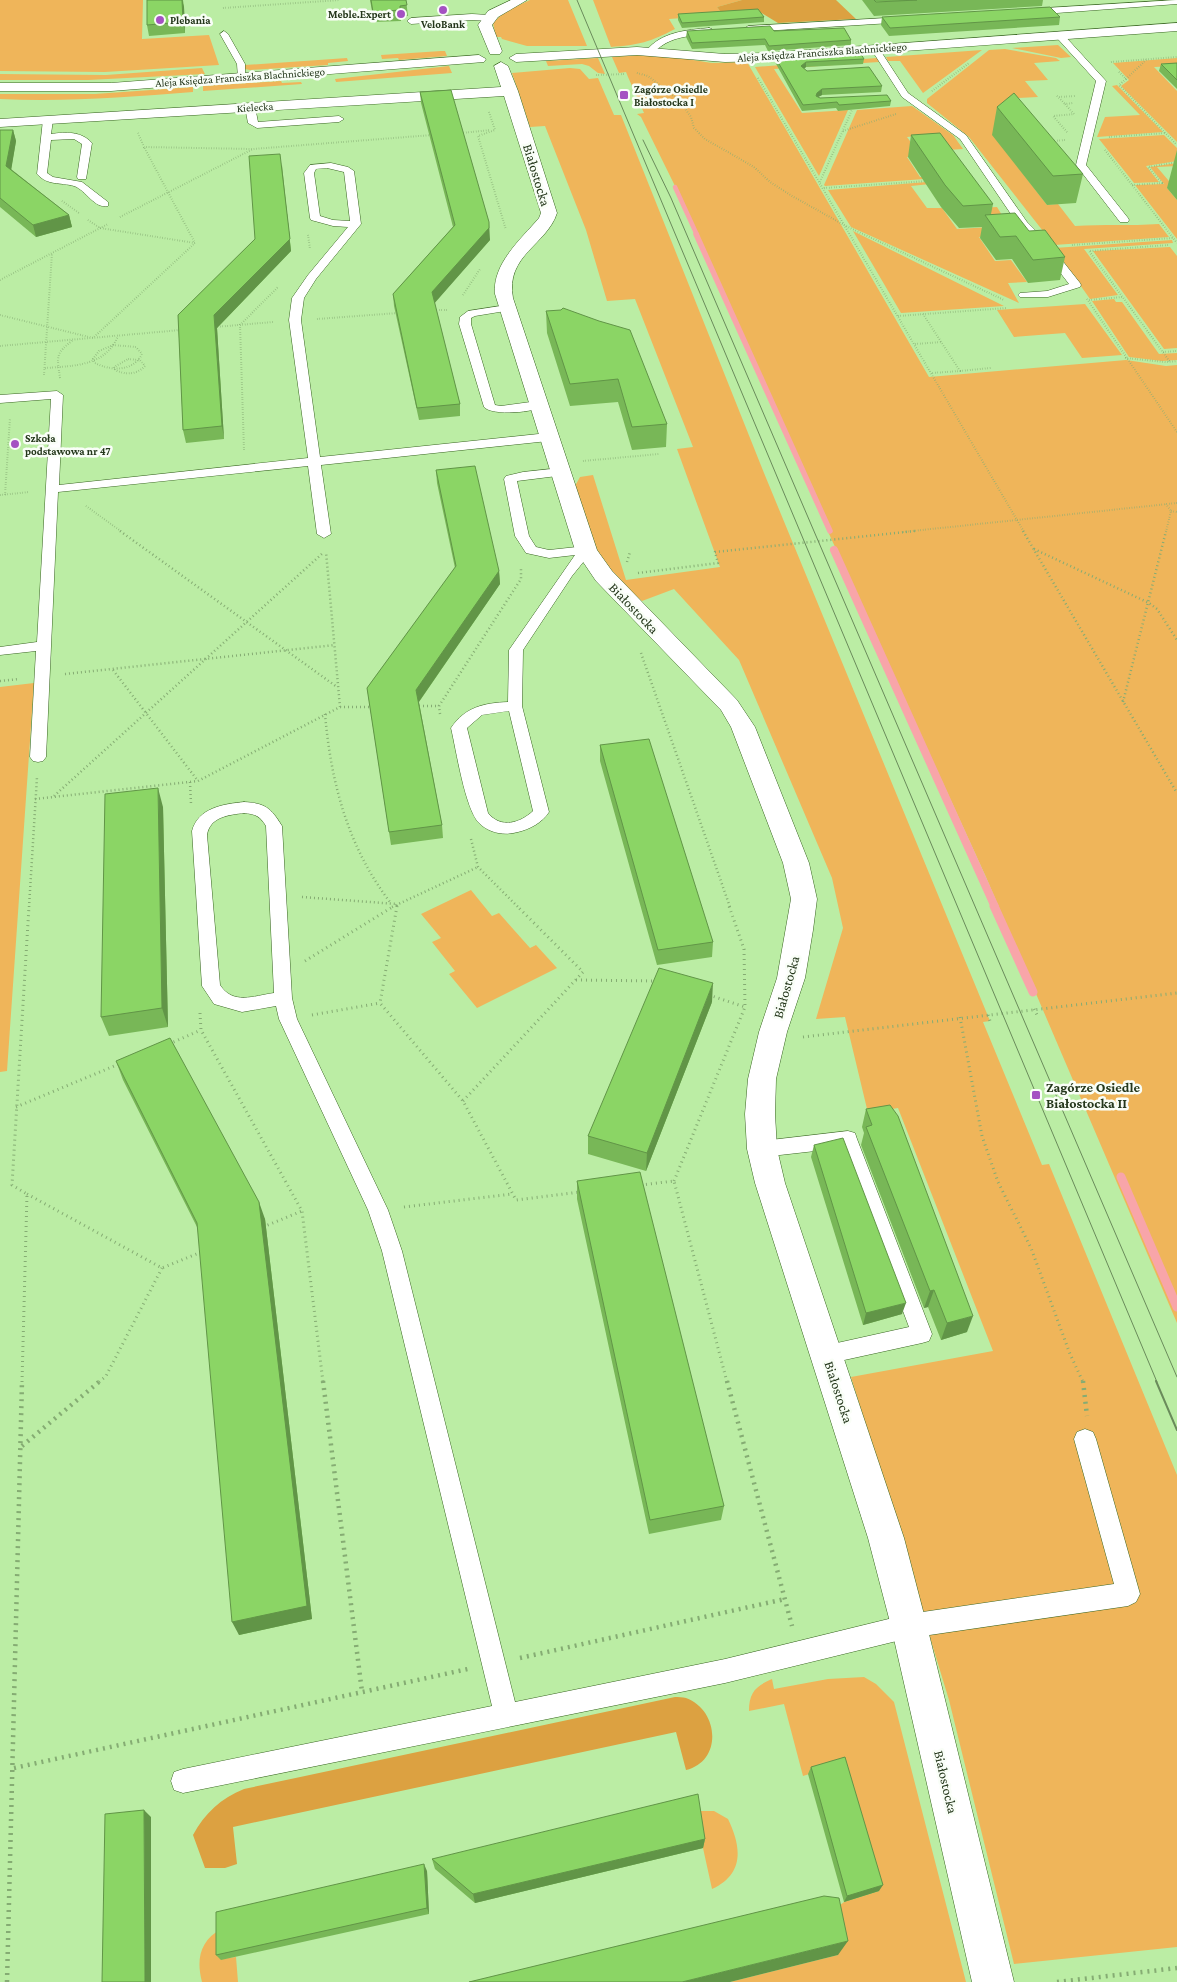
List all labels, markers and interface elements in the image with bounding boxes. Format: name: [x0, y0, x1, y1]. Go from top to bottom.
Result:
marker: VeloBank: [437, 4, 449, 16]
place label: Meble.Expert: [328, 8, 391, 20]
marker: Meble.Expert: [395, 8, 407, 20]
marker: Plebania: [154, 14, 166, 26]
place label: Plebania: [170, 14, 211, 26]
place label: VeloBank: [420, 18, 466, 30]
street label: Aleja Księdza Franciszka Blachnickiego: [737, 40, 908, 65]
street label: Aleja Księdza Franciszka Blachnickiego: [155, 65, 326, 90]
place label: Zagórze Osiedle Białostocka I: [634, 83, 708, 108]
marker: Zagórze Osiedle Białostocka I: [618, 89, 630, 101]
street label: Kielecka: [236, 100, 274, 114]
street label: Białostocka: [520, 142, 554, 209]
place label: Szkoła podstawowa nr 47: [25, 432, 111, 457]
marker: Szkoła podstawowa nr 47: [9, 438, 21, 450]
street label: Białostocka: [606, 579, 662, 637]
street label: Białostocka: [769, 953, 803, 1020]
place label: Zagórze Osiedle Białostocka II: [1046, 1079, 1140, 1111]
marker: Zagórze Osiedle Białostocka II: [1030, 1089, 1042, 1101]
street label: Białostocka: [821, 1359, 857, 1426]
street label: Białostocka: [931, 1749, 961, 1816]

